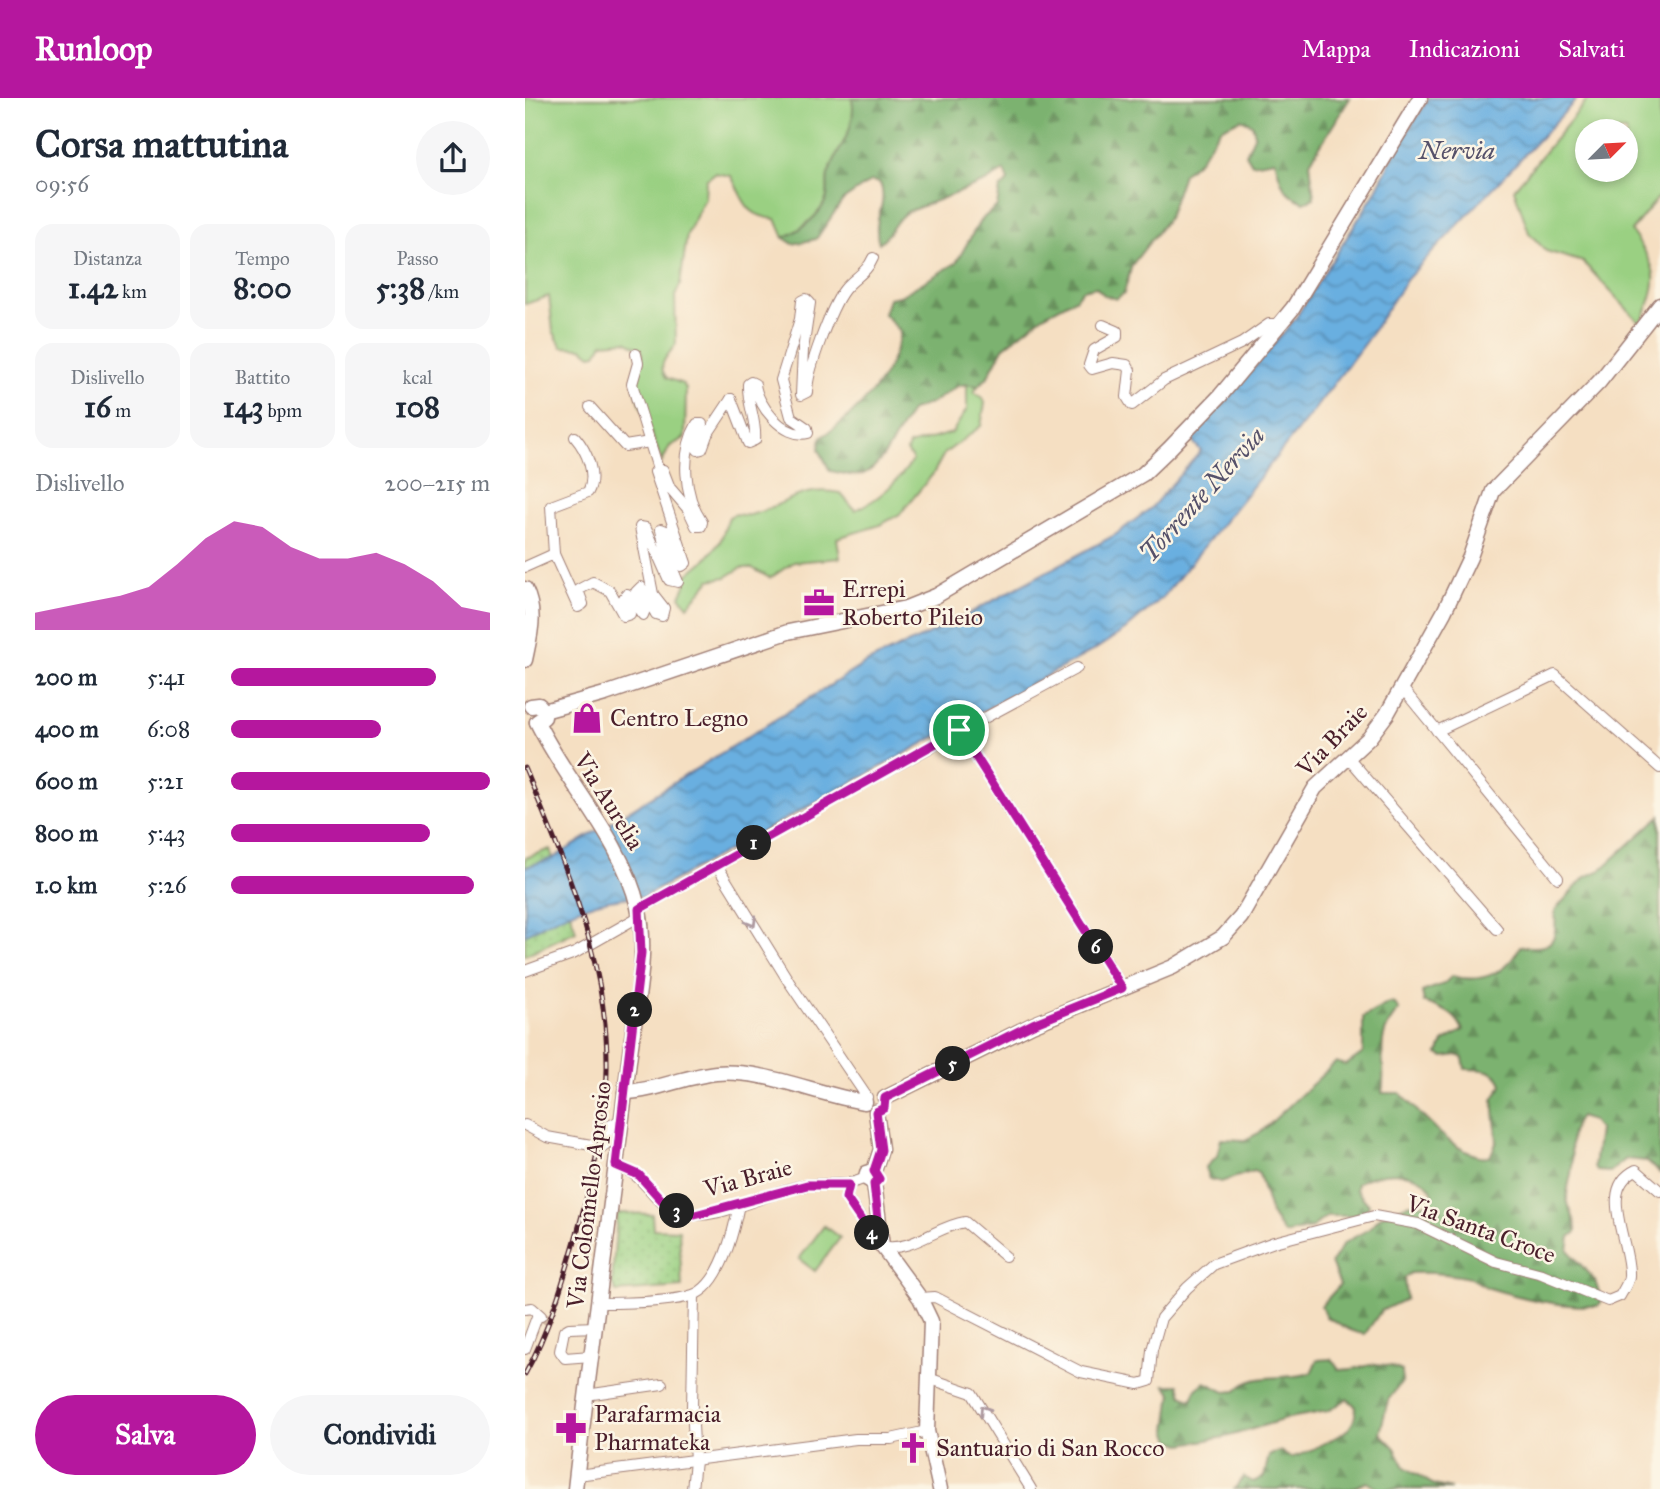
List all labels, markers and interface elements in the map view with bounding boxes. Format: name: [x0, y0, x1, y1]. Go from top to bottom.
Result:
text: Runloop: [35, 29, 152, 69]
text: Mappa: [1302, 34, 1371, 64]
text: Indicazioni: [1409, 34, 1520, 64]
text: Salvati: [1558, 34, 1625, 64]
north arrow: [1575, 119, 1638, 182]
map controls: [1575, 119, 1638, 182]
text: Corsa mattutina: [35, 121, 288, 167]
button: share: [416, 121, 490, 195]
water label: Nervia: [1417, 134, 1495, 166]
text: 09:56: [35, 170, 89, 198]
text: Distanza: [73, 247, 142, 270]
text: Tempo: [235, 247, 290, 270]
text: Passo: [396, 247, 439, 270]
text: 1.42: [68, 270, 118, 306]
text: 8:00: [233, 270, 292, 306]
text: 5:38: [376, 270, 425, 306]
text: km: [118, 280, 147, 303]
text: /km: [425, 280, 459, 303]
text: Dislivello: [70, 366, 145, 389]
text: Battito: [235, 366, 290, 389]
text: kcal: [403, 366, 432, 389]
text: 16: [84, 389, 111, 425]
text: 143: [223, 389, 263, 425]
text: 108: [395, 389, 440, 425]
text: m: [111, 399, 131, 422]
text: bpm: [263, 399, 302, 422]
water label: Torrente Nervia: [1133, 420, 1271, 568]
text: Dislivello: [35, 469, 125, 497]
text: 200–215 m: [385, 469, 490, 497]
place label: Errepi Roberto Pileio: [842, 574, 983, 632]
office icon: Errepi Roberto Pileio: [802, 586, 836, 620]
text: 200 m: [35, 663, 97, 691]
text: 5:41: [147, 663, 185, 691]
street label: Via Braie: [1289, 697, 1374, 784]
pin: [929, 700, 989, 760]
shop icon: Centro Legno: [570, 701, 604, 735]
place label: Centro Legno: [610, 703, 748, 733]
icon: arrive: [940, 711, 978, 749]
text: 400 m: [35, 715, 99, 743]
text: 6:08: [147, 715, 190, 743]
street label: Via Aurelia: [567, 746, 651, 856]
text: 600 m: [35, 767, 98, 795]
text: 5:21: [147, 767, 184, 795]
text: 800 m: [35, 819, 98, 847]
text: 5:43: [147, 819, 186, 847]
pin: 1: [737, 826, 771, 860]
text: 1: [750, 831, 757, 854]
text: 1.0 km: [35, 871, 97, 899]
text: 5:26: [147, 871, 187, 899]
one-way arrow: [744, 914, 757, 927]
pin: 6: [1079, 930, 1113, 964]
text: 6: [1091, 935, 1100, 958]
pin: 2: [617, 992, 653, 1028]
text: 2: [630, 998, 639, 1021]
pin: 5: [935, 1046, 971, 1082]
text: 5: [948, 1052, 957, 1075]
street label: Via Colonnello Aprosio: [560, 1080, 618, 1311]
street label: Via Braie: [700, 1152, 795, 1204]
street label: Via Santa Croce: [1401, 1188, 1560, 1270]
pin: 3: [659, 1194, 695, 1228]
text: 3: [673, 1199, 680, 1222]
pin: 4: [855, 1216, 889, 1250]
text: 4: [866, 1221, 877, 1244]
button: Salva: [35, 1395, 256, 1475]
button: Condividi: [270, 1395, 490, 1475]
place label: Parafarmacia Pharmateka: [594, 1399, 722, 1457]
one-way arrow: [979, 1404, 992, 1417]
pharmacy icon: Parafarmacia Pharmateka: [554, 1411, 588, 1445]
church icon: Santuario di San Rocco: [896, 1431, 930, 1465]
place label: Santuario di San Rocco: [936, 1433, 1165, 1463]

